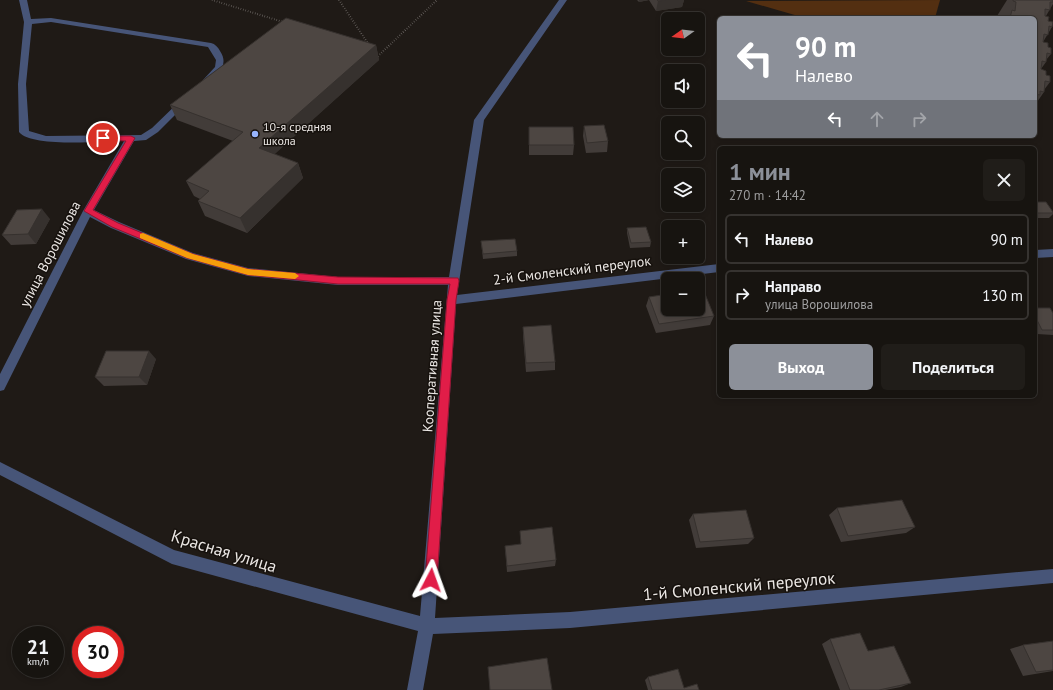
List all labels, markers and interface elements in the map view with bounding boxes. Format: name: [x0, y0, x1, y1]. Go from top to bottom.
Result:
north arrow: [661, 12, 705, 56]
map controls: [661, 12, 705, 316]
text: 90 m: [795, 28, 856, 65]
icon: left: [729, 32, 781, 84]
button: sound: [661, 64, 705, 108]
text: Налево: [795, 64, 853, 87]
icon: left: [824, 108, 846, 130]
icon: ahead: [866, 108, 888, 130]
icon: right: [908, 108, 930, 130]
button: search: [661, 116, 705, 160]
place label: 10-я средняя школа: [263, 119, 331, 148]
pin: [86, 121, 120, 155]
icon: arrive: [92, 127, 114, 149]
marker: 10-я средняя школа: [250, 129, 260, 139]
text: 1 мин: [729, 156, 791, 187]
button: close: [983, 159, 1025, 201]
button: layers: [661, 168, 705, 212]
text: 270 m · 14:42: [729, 187, 806, 204]
street label: улица Ворошилова: [16, 198, 84, 310]
button: +: [661, 220, 705, 264]
icon: left: [731, 228, 753, 250]
text: Налево: [765, 230, 813, 249]
text: 90 m: [990, 230, 1023, 249]
street label: 2-й Смоленский переулок: [492, 251, 652, 289]
button: −: [661, 272, 705, 316]
text: Направо: [765, 277, 821, 296]
icon: right: [731, 284, 753, 306]
text: 130 m: [982, 286, 1023, 305]
text: улица Ворошилова: [765, 296, 873, 313]
street label: Кооперативная улица: [418, 299, 446, 433]
button: Выход: [729, 344, 873, 390]
button: Поделиться: [881, 344, 1025, 390]
street label: Красная улица: [169, 525, 279, 577]
position arrow: [410, 559, 452, 601]
street label: 1-й Смоленский переулок: [642, 567, 836, 605]
speed limit sign: 30: [72, 626, 124, 678]
text: 21: [27, 634, 49, 660]
text: km/h: [27, 655, 49, 668]

